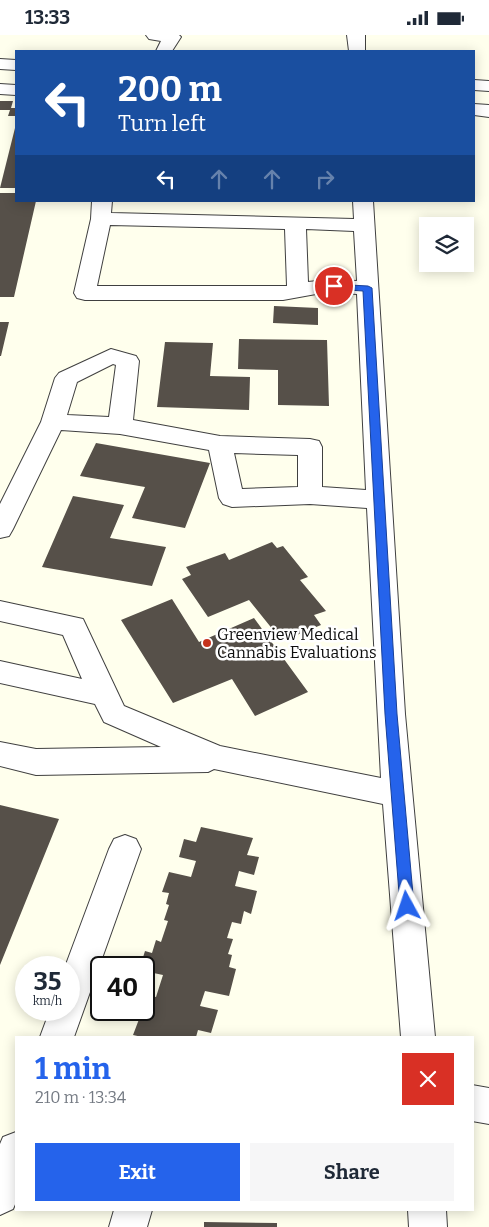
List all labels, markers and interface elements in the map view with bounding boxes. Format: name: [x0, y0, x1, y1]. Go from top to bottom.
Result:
text: 13:33: [25, 6, 70, 29]
text: 200 m: [118, 68, 222, 110]
icon: left: [35, 70, 100, 135]
text: Turn left: [118, 110, 206, 137]
icon: left: [152, 165, 180, 193]
icon: ahead: [205, 165, 233, 193]
icon: ahead: [258, 165, 286, 193]
icon: right: [311, 165, 339, 193]
map controls: [419, 217, 474, 272]
button: layers: [419, 217, 474, 272]
pin: [313, 265, 355, 307]
icon: arrive: [320, 272, 348, 300]
place label: Greenview Medical Cannabis Evaluations: [217, 625, 377, 662]
marker: Greenview Medical Cannabis Evaluations: [201, 637, 213, 649]
position arrow: [380, 879, 432, 931]
speed limit sign: 40: [90, 956, 155, 1021]
text: 35: [33, 967, 62, 997]
text: km/h: [33, 994, 62, 1008]
text: 1 min: [35, 1051, 111, 1087]
button: close: [402, 1053, 454, 1105]
text: 210 m · 13:34: [35, 1088, 126, 1107]
button: Exit: [35, 1143, 240, 1201]
button: Share: [250, 1143, 454, 1201]

